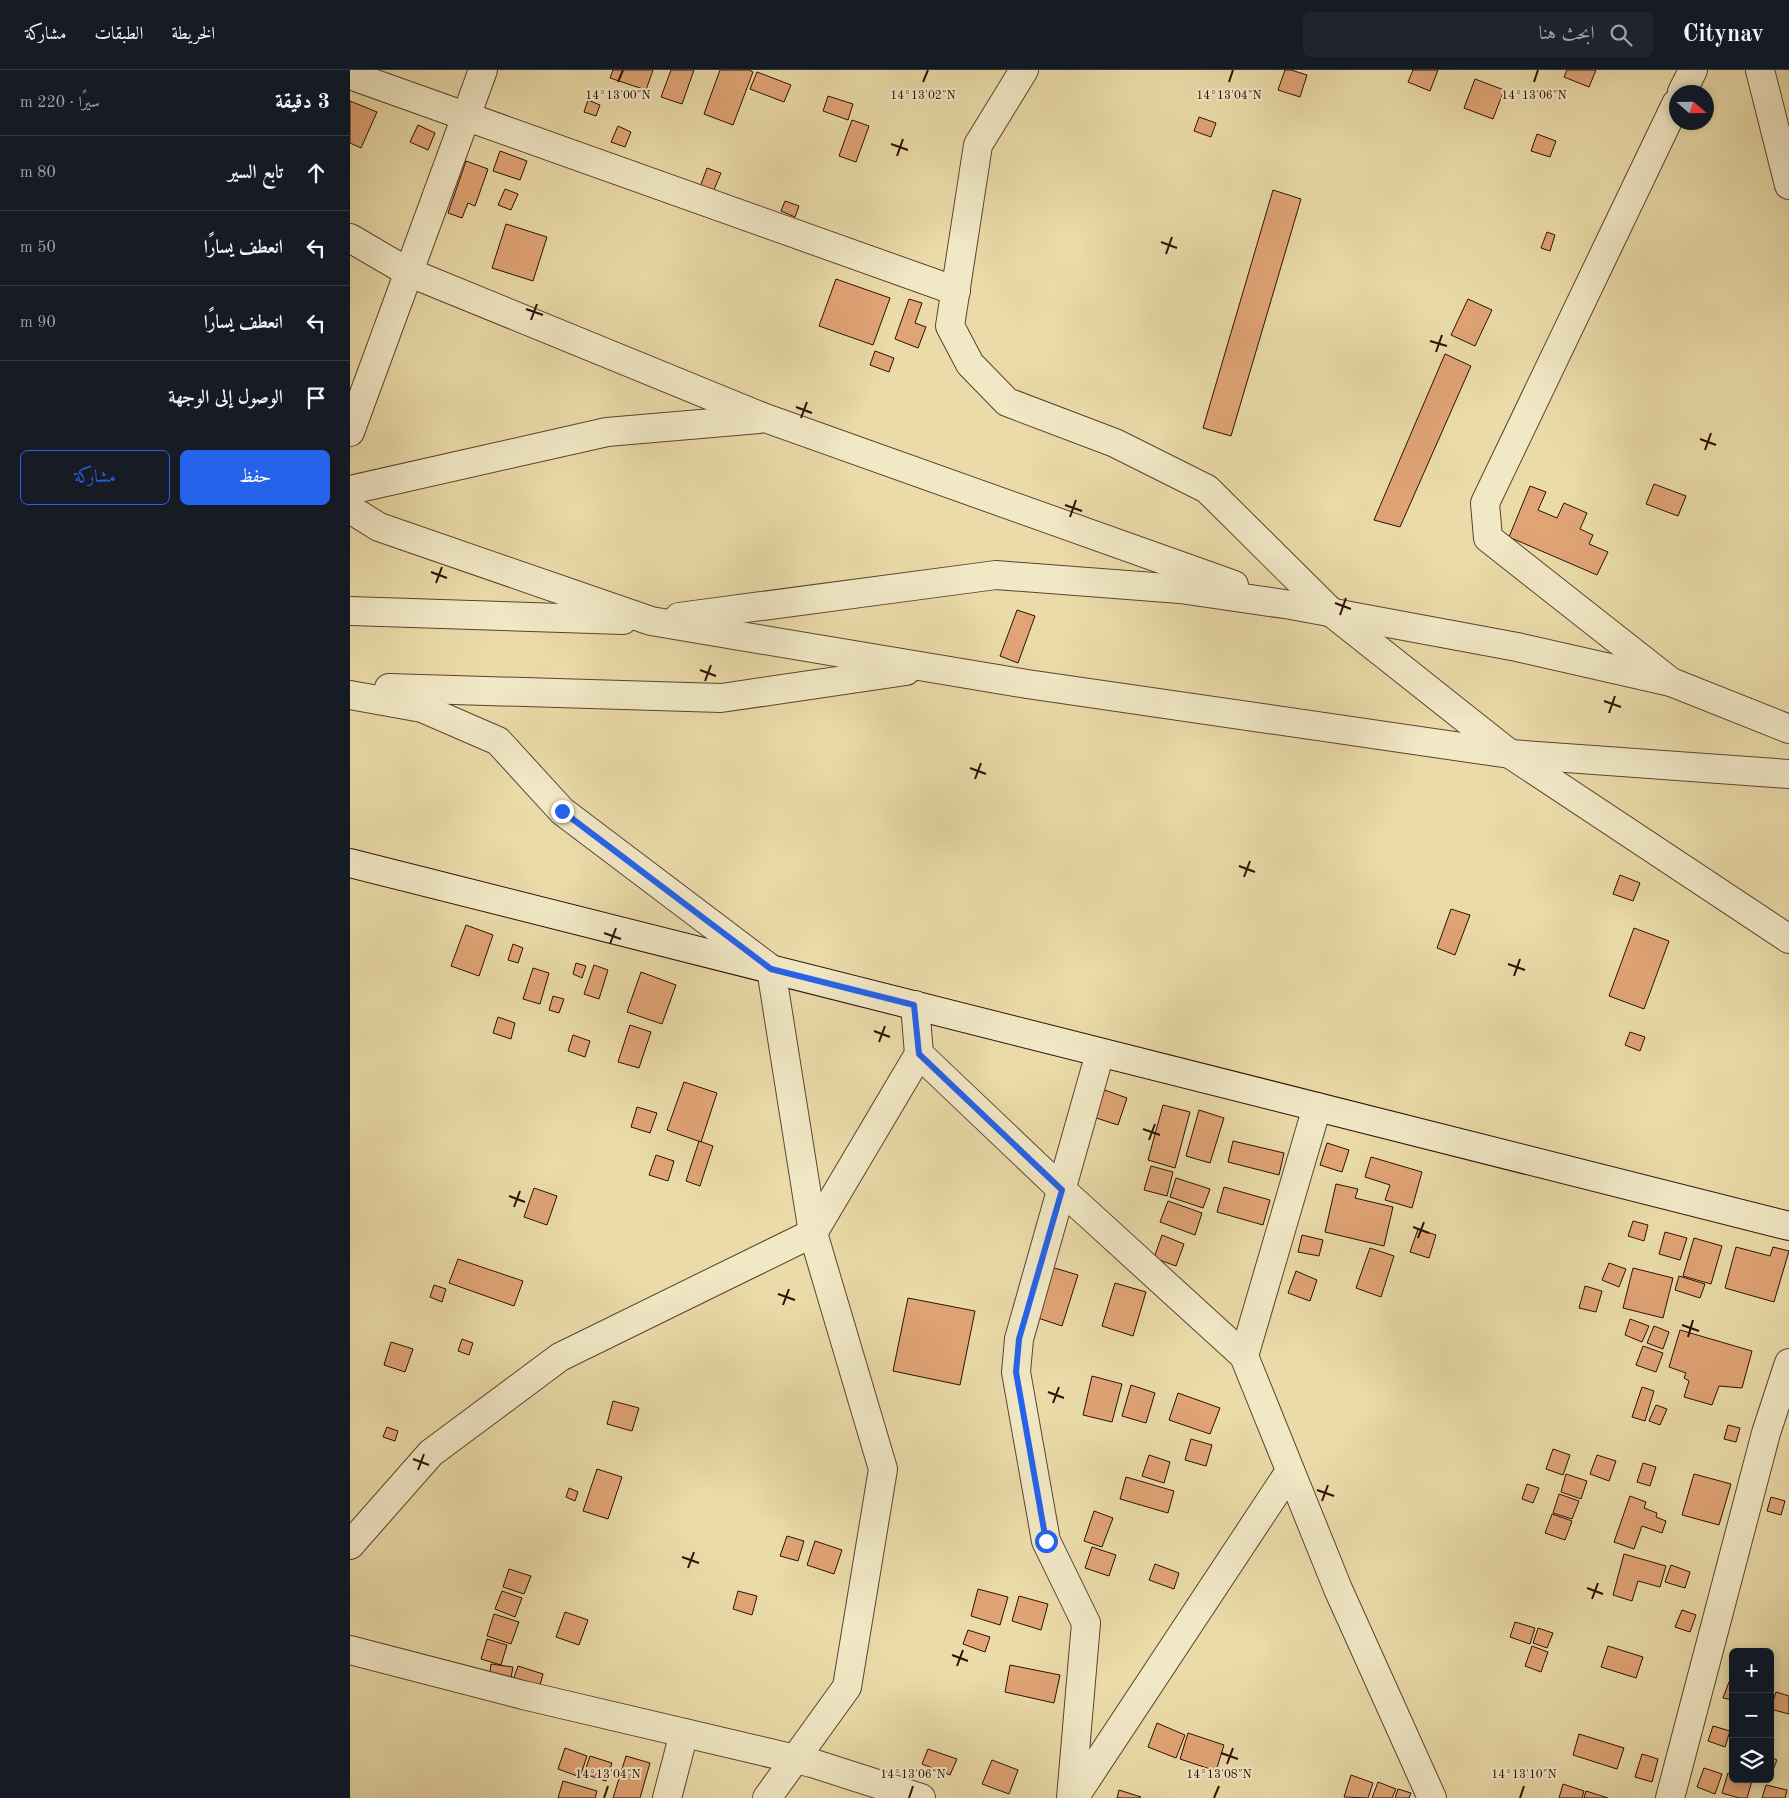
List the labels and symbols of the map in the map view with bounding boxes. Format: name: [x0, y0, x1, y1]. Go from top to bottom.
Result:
north arrow: [1669, 85, 1714, 130]
text: 14°13'00"N: [585, 90, 651, 102]
text: 14°13'02"N: [890, 90, 956, 102]
text: 14°13'04"N: [1196, 90, 1262, 102]
text: 14°13'06"N: [1501, 90, 1567, 102]
route end: [551, 800, 574, 823]
route start: [1035, 1530, 1058, 1553]
text: 14°13'04"N: [575, 1769, 641, 1781]
text: 14°13'06"N: [880, 1769, 946, 1781]
text: 14°13'08"N: [1186, 1769, 1252, 1781]
text: 14°13'10"N: [1491, 1769, 1557, 1781]

